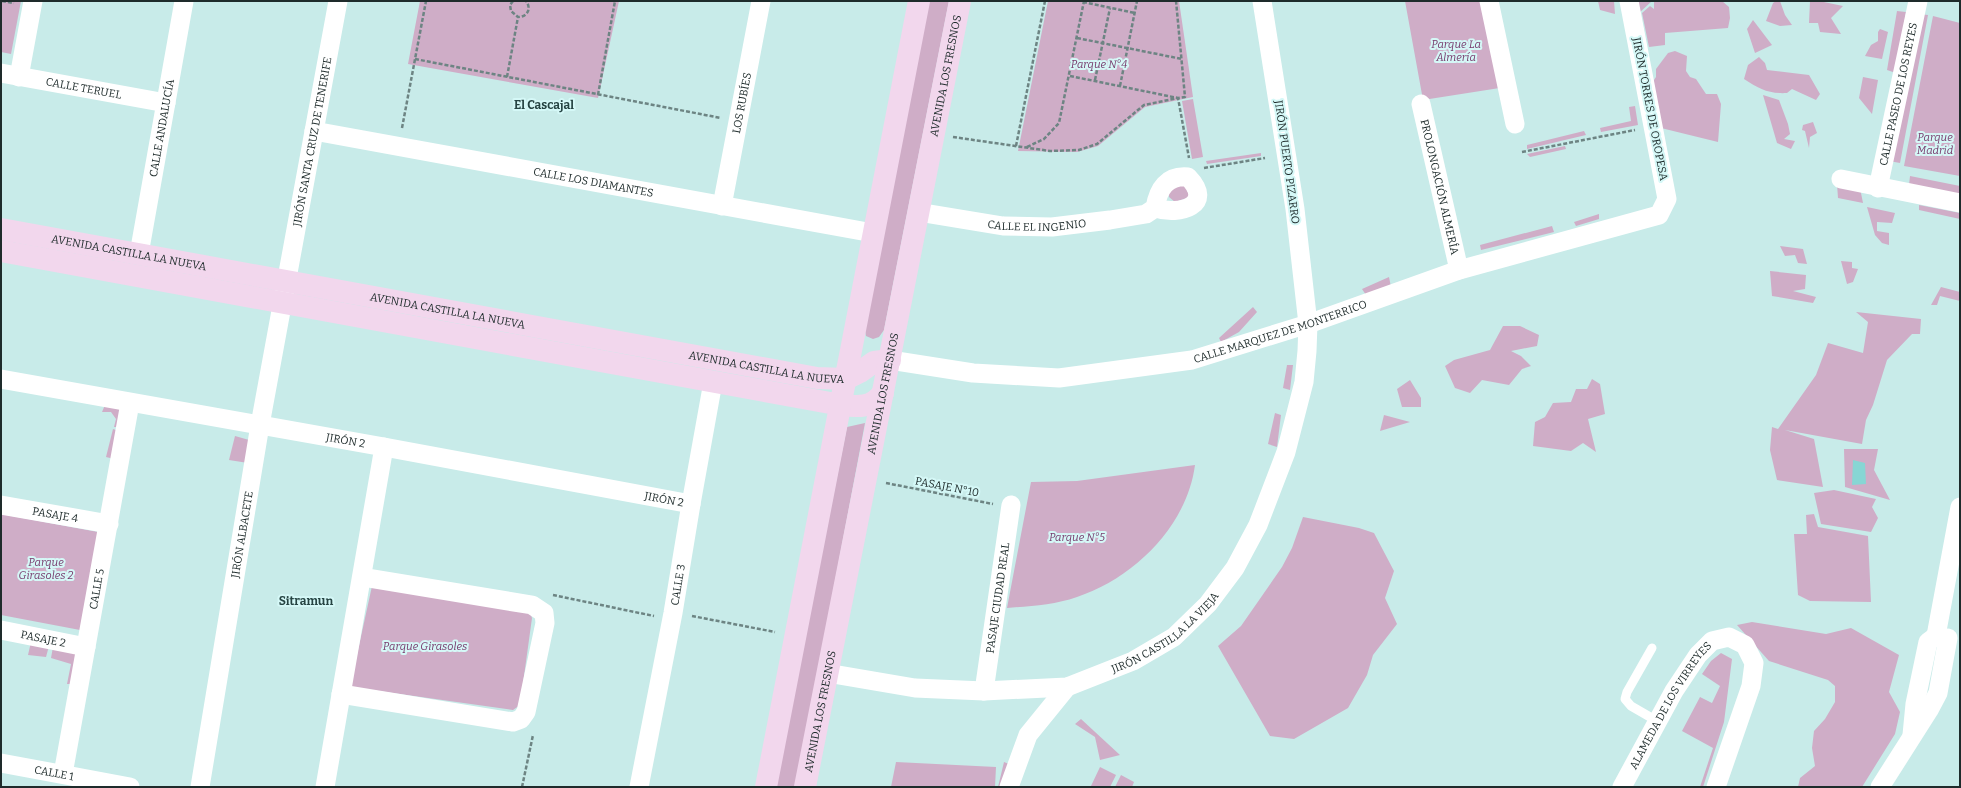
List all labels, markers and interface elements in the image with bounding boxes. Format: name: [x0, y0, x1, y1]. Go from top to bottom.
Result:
street label: AVENIDA LOS FRESNOS: [927, 14, 964, 138]
street label: CALLE PASEO DE LOS REYES: [1876, 21, 1920, 167]
street label: JIRÓN TORRES DE OROPESA: [1630, 35, 1671, 182]
park label: Parque La Almería: [1431, 38, 1481, 64]
street label: JIRÓN SANTA CRUZ DE TENERIFE: [290, 56, 334, 228]
park label: Parque N°4: [1071, 58, 1127, 71]
street label: LOS RUBÍES: [729, 71, 754, 134]
street label: CALLE TERUEL: [45, 75, 123, 101]
street label: CALLE ANDALUCÍA: [146, 78, 177, 178]
district label: El Cascajal: [514, 98, 574, 113]
street label: JIRÓN PUERTO PIZARRO: [1272, 98, 1303, 225]
street label: PROLONGACIÓN ALMERÍA: [1418, 118, 1462, 256]
park label: Parque Madrid: [1917, 131, 1954, 157]
street label: CALLE LOS DIAMANTES: [532, 165, 655, 199]
street label: CALLE EL INGENIO: [987, 216, 1087, 234]
street label: AVENIDA CASTILLA LA NUEVA: [50, 232, 208, 273]
street label: AVENIDA CASTILLA LA NUEVA: [369, 290, 526, 331]
street label: CALLE MARQUEZ DE MONTERRICO: [1192, 297, 1369, 366]
street label: AVENIDA LOS FRESNOS: [864, 332, 901, 456]
street label: AVENIDA CASTILLA LA NUEVA: [688, 348, 845, 385]
street label: JIRÓN 2: [324, 430, 366, 450]
street label: PASAJE N°10: [914, 474, 980, 500]
street label: JIRÓN 2: [643, 489, 685, 509]
street label: JIRÓN ALBACETE: [228, 490, 255, 580]
street label: PASAJE 4: [31, 504, 80, 525]
park label: Parque N°5: [1049, 531, 1105, 544]
street label: PASAJE CIUDAD REAL: [983, 542, 1012, 654]
park label: Parque Girasoles 2: [19, 556, 74, 582]
street label: CALLE 3: [668, 563, 687, 606]
street label: CALLE 5: [86, 567, 106, 610]
street label: JIRÓN CASTILLA LA VIEJA: [1108, 589, 1221, 676]
district label: Sitramun: [279, 594, 333, 608]
street label: PASAJE 2: [19, 628, 67, 649]
street label: ALAMEDA DE LOS VIRREYES: [1626, 639, 1714, 771]
park label: Parque Girasoles: [383, 640, 467, 653]
street label: AVENIDA LOS FRESNOS: [802, 649, 838, 773]
street label: CALLE 1: [33, 763, 75, 783]

